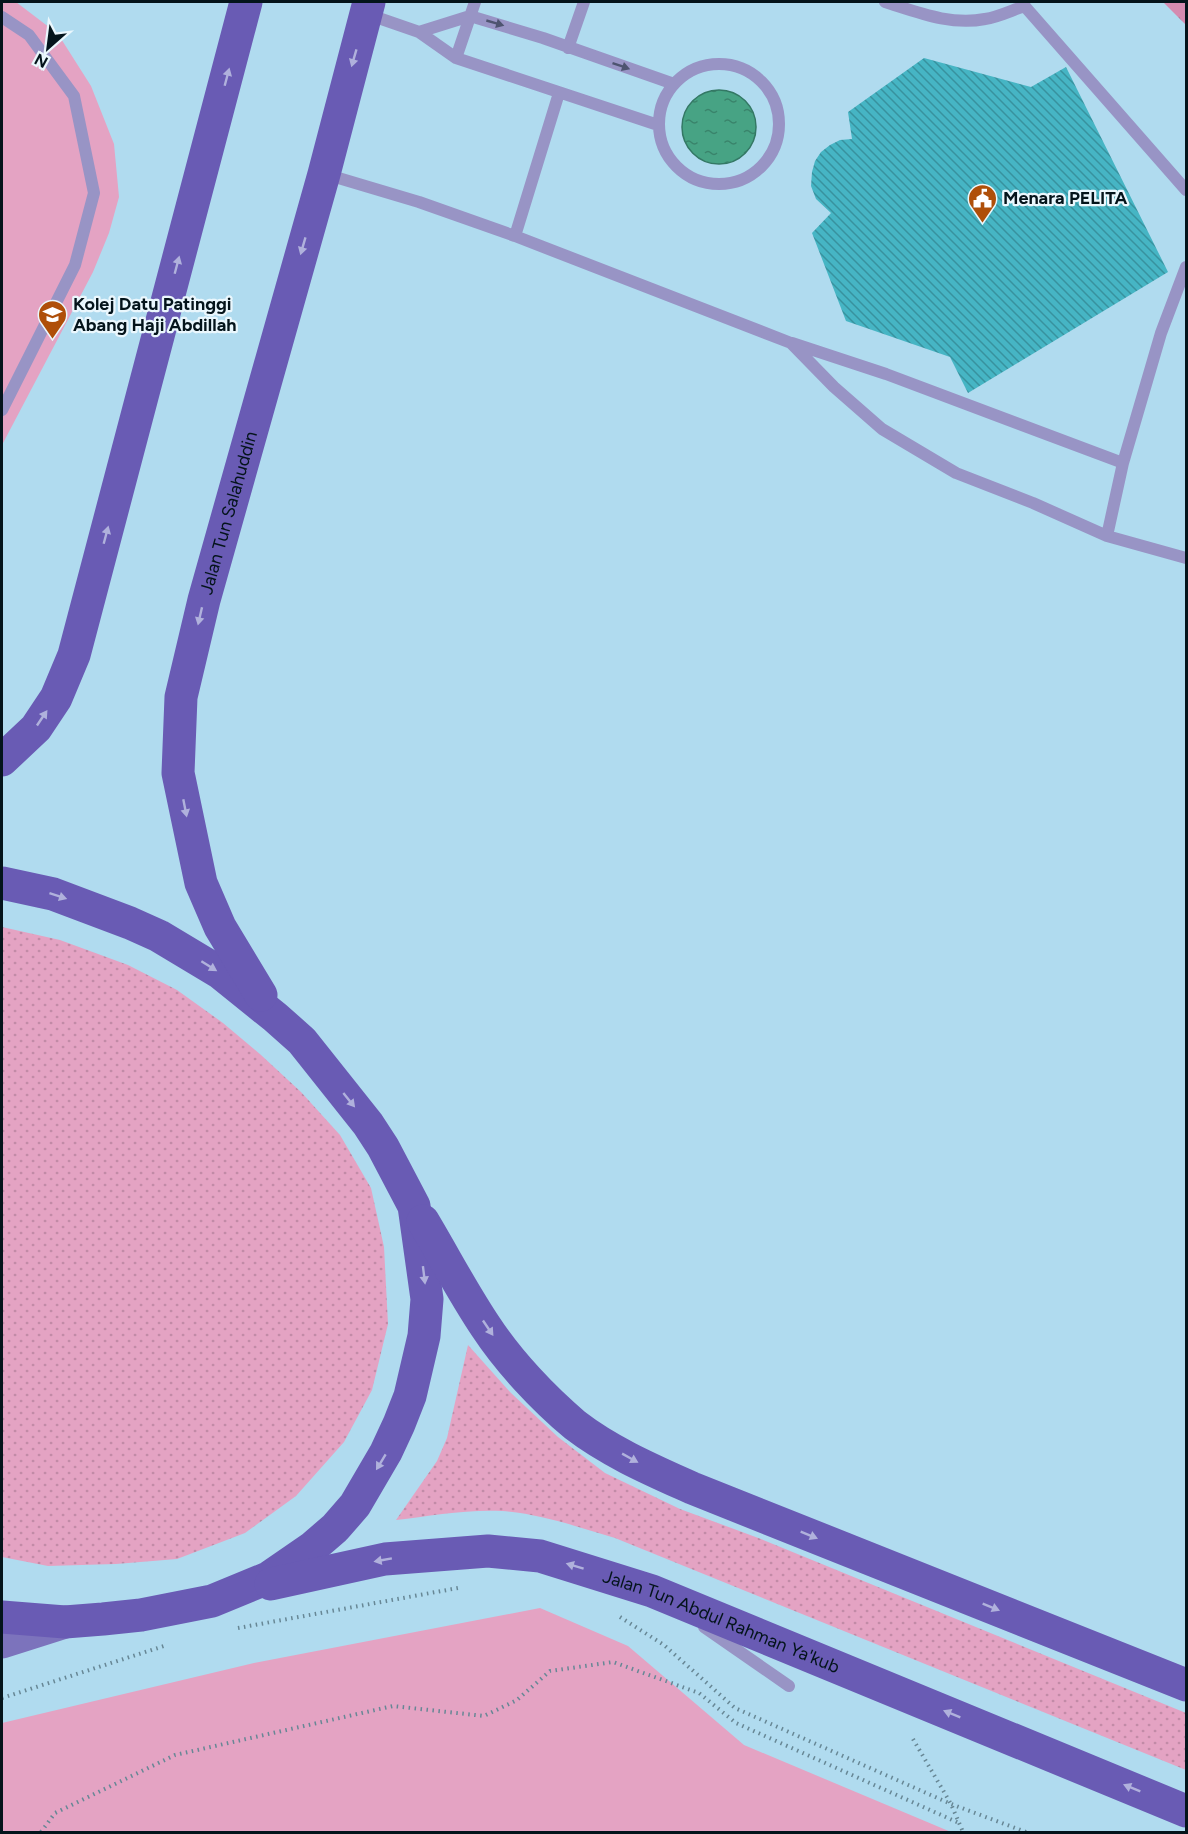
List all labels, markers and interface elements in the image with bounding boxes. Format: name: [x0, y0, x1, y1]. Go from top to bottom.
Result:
north arrow: [18, 18, 78, 78]
one-way arrow: [486, 19, 504, 28]
one-way arrow: [349, 49, 358, 67]
text: N: [31, 50, 51, 72]
one-way arrow: [612, 62, 630, 71]
one-way arrow: [222, 67, 232, 86]
public building icon: Menara PELITA: [966, 182, 998, 224]
place label: Menara PELITA: [1003, 187, 1128, 209]
one-way arrow: [298, 237, 308, 255]
one-way arrow: [172, 256, 182, 274]
place label: Kolej Datu Patinggi Abang Haji Abdillah: [73, 293, 237, 336]
school or university icon: Kolej Datu Patinggi Abang Haji Abdillah: [36, 298, 68, 340]
street label: Jalan Tun Salahuddin: [195, 429, 262, 597]
one-way arrow: [101, 526, 111, 544]
one-way arrow: [195, 607, 205, 625]
one-way arrow: [36, 710, 47, 726]
one-way arrow: [181, 799, 190, 818]
one-way arrow: [49, 892, 67, 902]
one-way arrow: [201, 960, 217, 971]
one-way arrow: [342, 1092, 355, 1108]
one-way arrow: [420, 1266, 429, 1285]
one-way arrow: [482, 1320, 494, 1336]
one-way arrow: [622, 1453, 638, 1464]
one-way arrow: [375, 1454, 386, 1470]
one-way arrow: [801, 1530, 819, 1540]
one-way arrow: [373, 1556, 392, 1565]
one-way arrow: [566, 1561, 584, 1570]
street label: Jalan Tun Abdul Rahman Ya'kub: [600, 1565, 843, 1678]
one-way arrow: [982, 1602, 1000, 1612]
one-way arrow: [943, 1709, 961, 1718]
one-way arrow: [1123, 1783, 1141, 1793]

